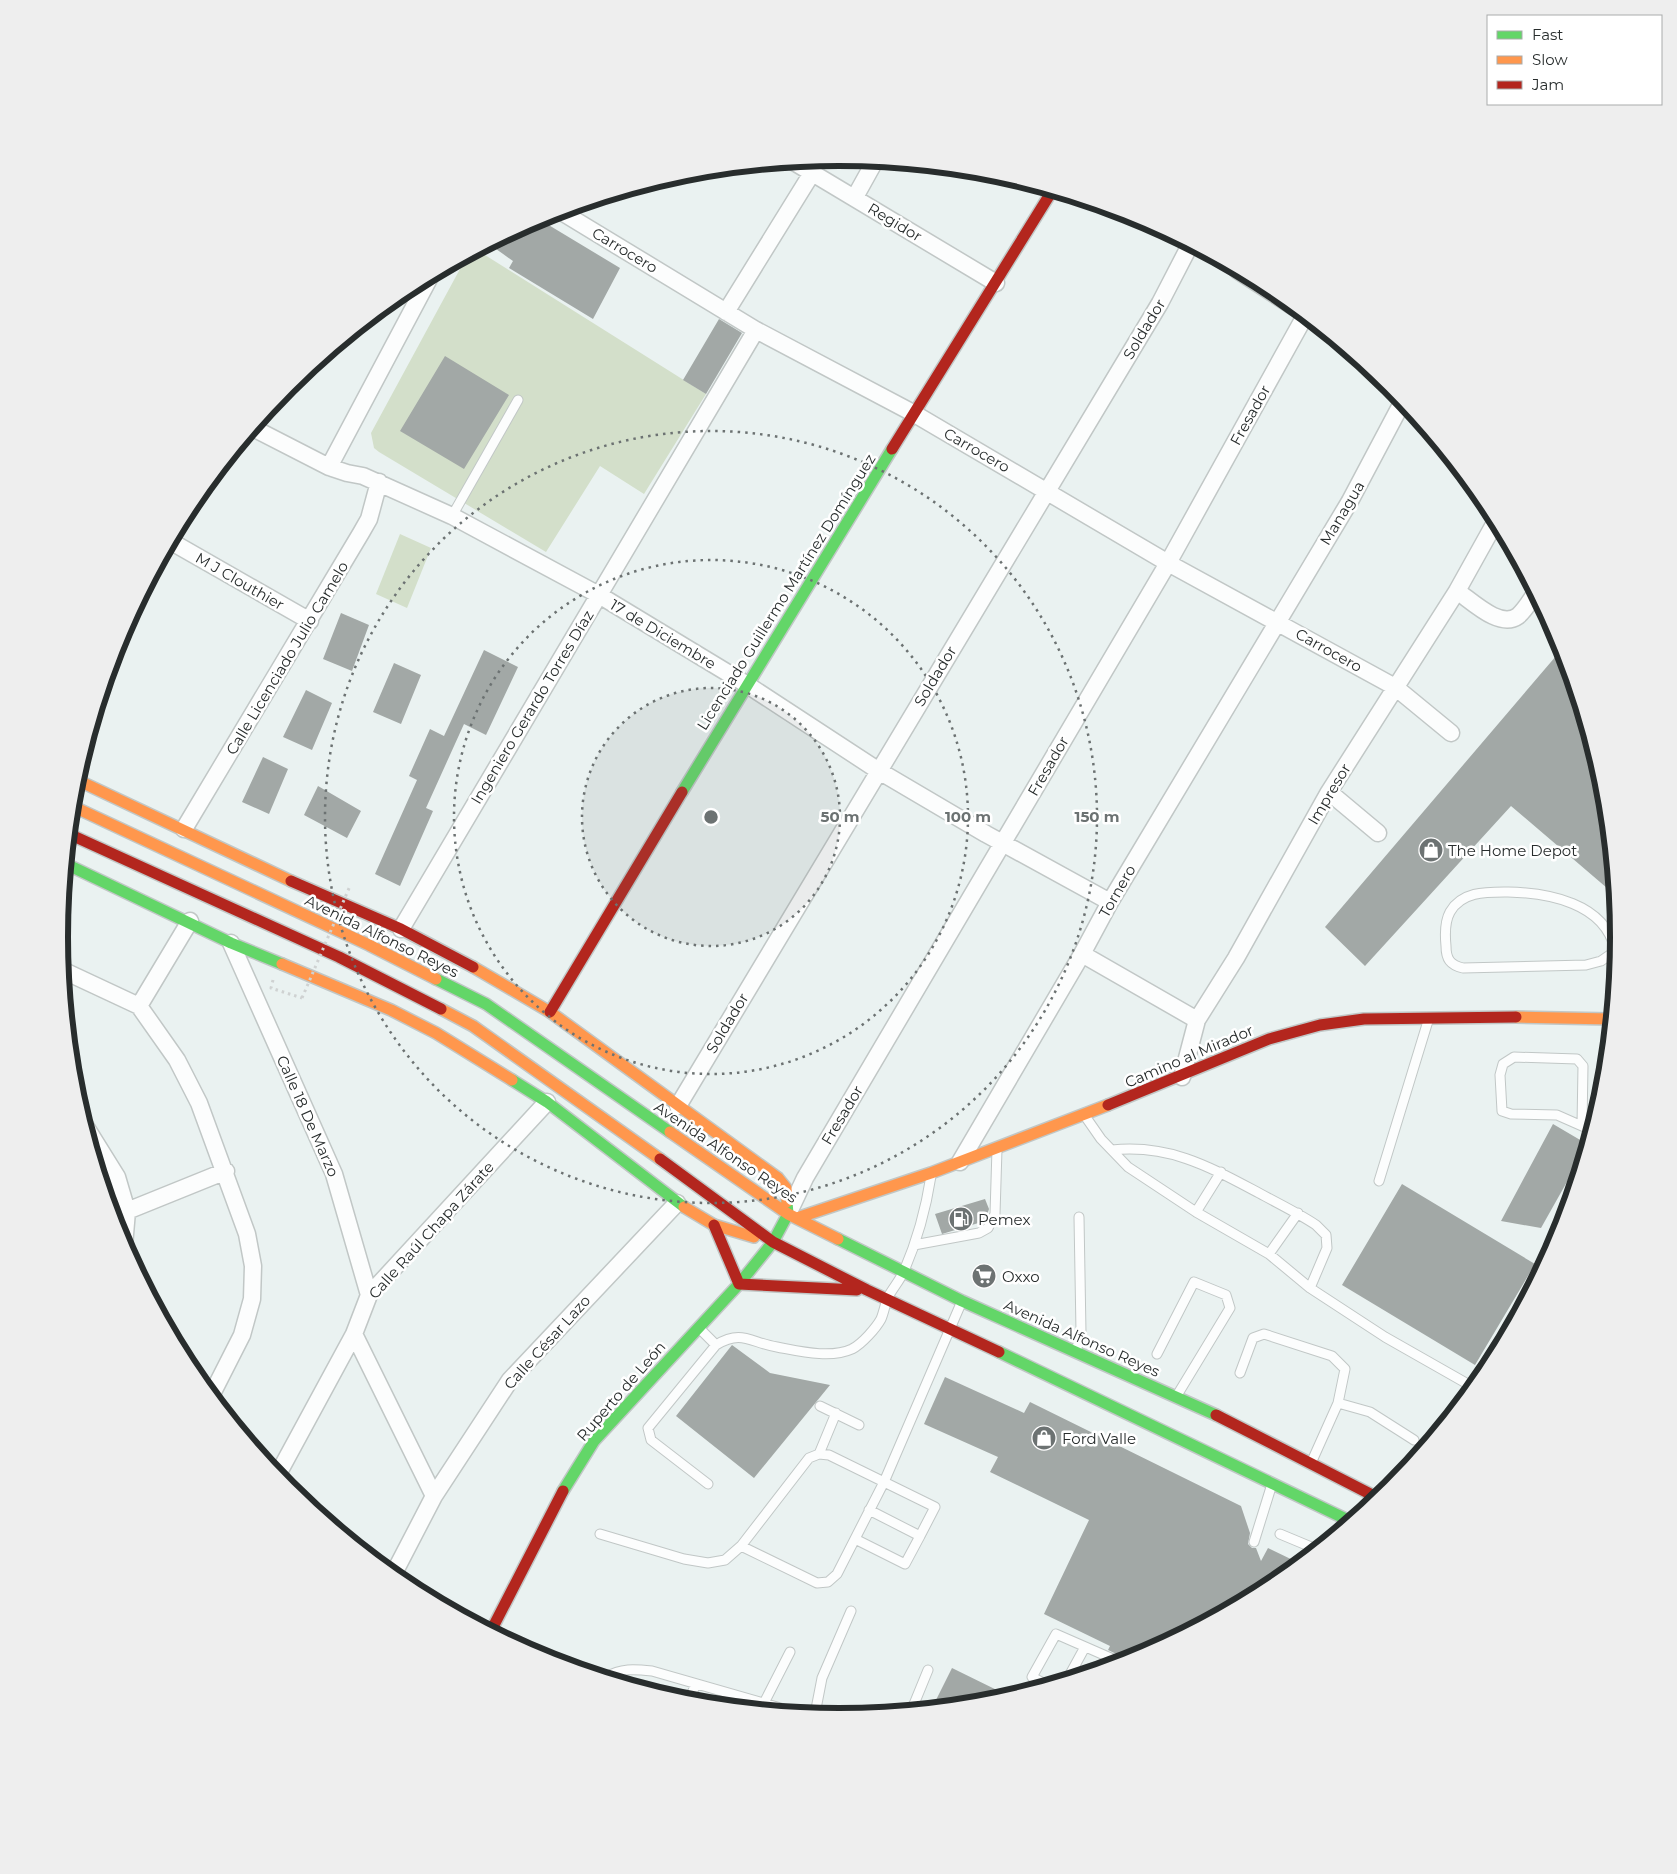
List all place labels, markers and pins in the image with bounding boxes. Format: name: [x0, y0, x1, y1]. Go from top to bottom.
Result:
centre of rings: [702, 808, 720, 826]
shop icon: The Home Depot: [1418, 837, 1444, 863]
place label: The Home Depot: [1448, 841, 1577, 860]
fuel station icon: Pemex: [948, 1206, 974, 1232]
place label: Pemex: [978, 1210, 1030, 1229]
supermarket icon: Oxxo: [971, 1263, 997, 1289]
place label: Oxxo: [1002, 1267, 1040, 1286]
shop icon: Ford Valle: [1031, 1425, 1057, 1451]
place label: Ford Valle: [1062, 1429, 1136, 1448]

